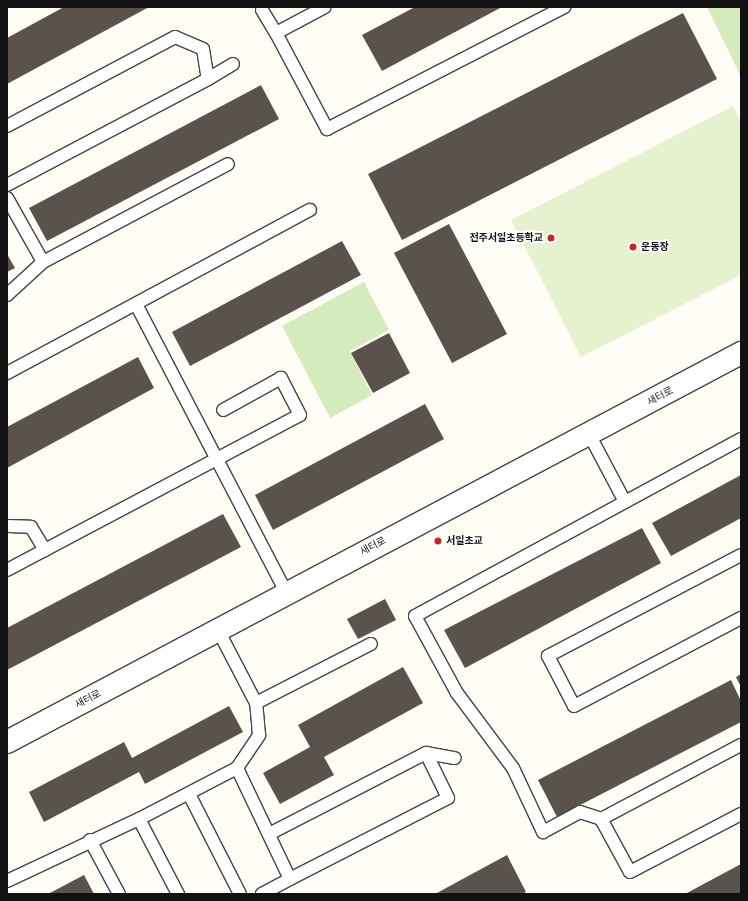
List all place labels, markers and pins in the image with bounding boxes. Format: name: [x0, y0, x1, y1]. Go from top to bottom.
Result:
place label: 전주서일초등학교: [469, 232, 543, 244]
marker: 전주서일초등학교: [546, 233, 556, 243]
place label: 운동장: [641, 241, 669, 253]
marker: 운동장: [628, 242, 638, 252]
place label: 서일초교: [446, 535, 483, 547]
marker: 서일초교: [433, 536, 443, 546]

